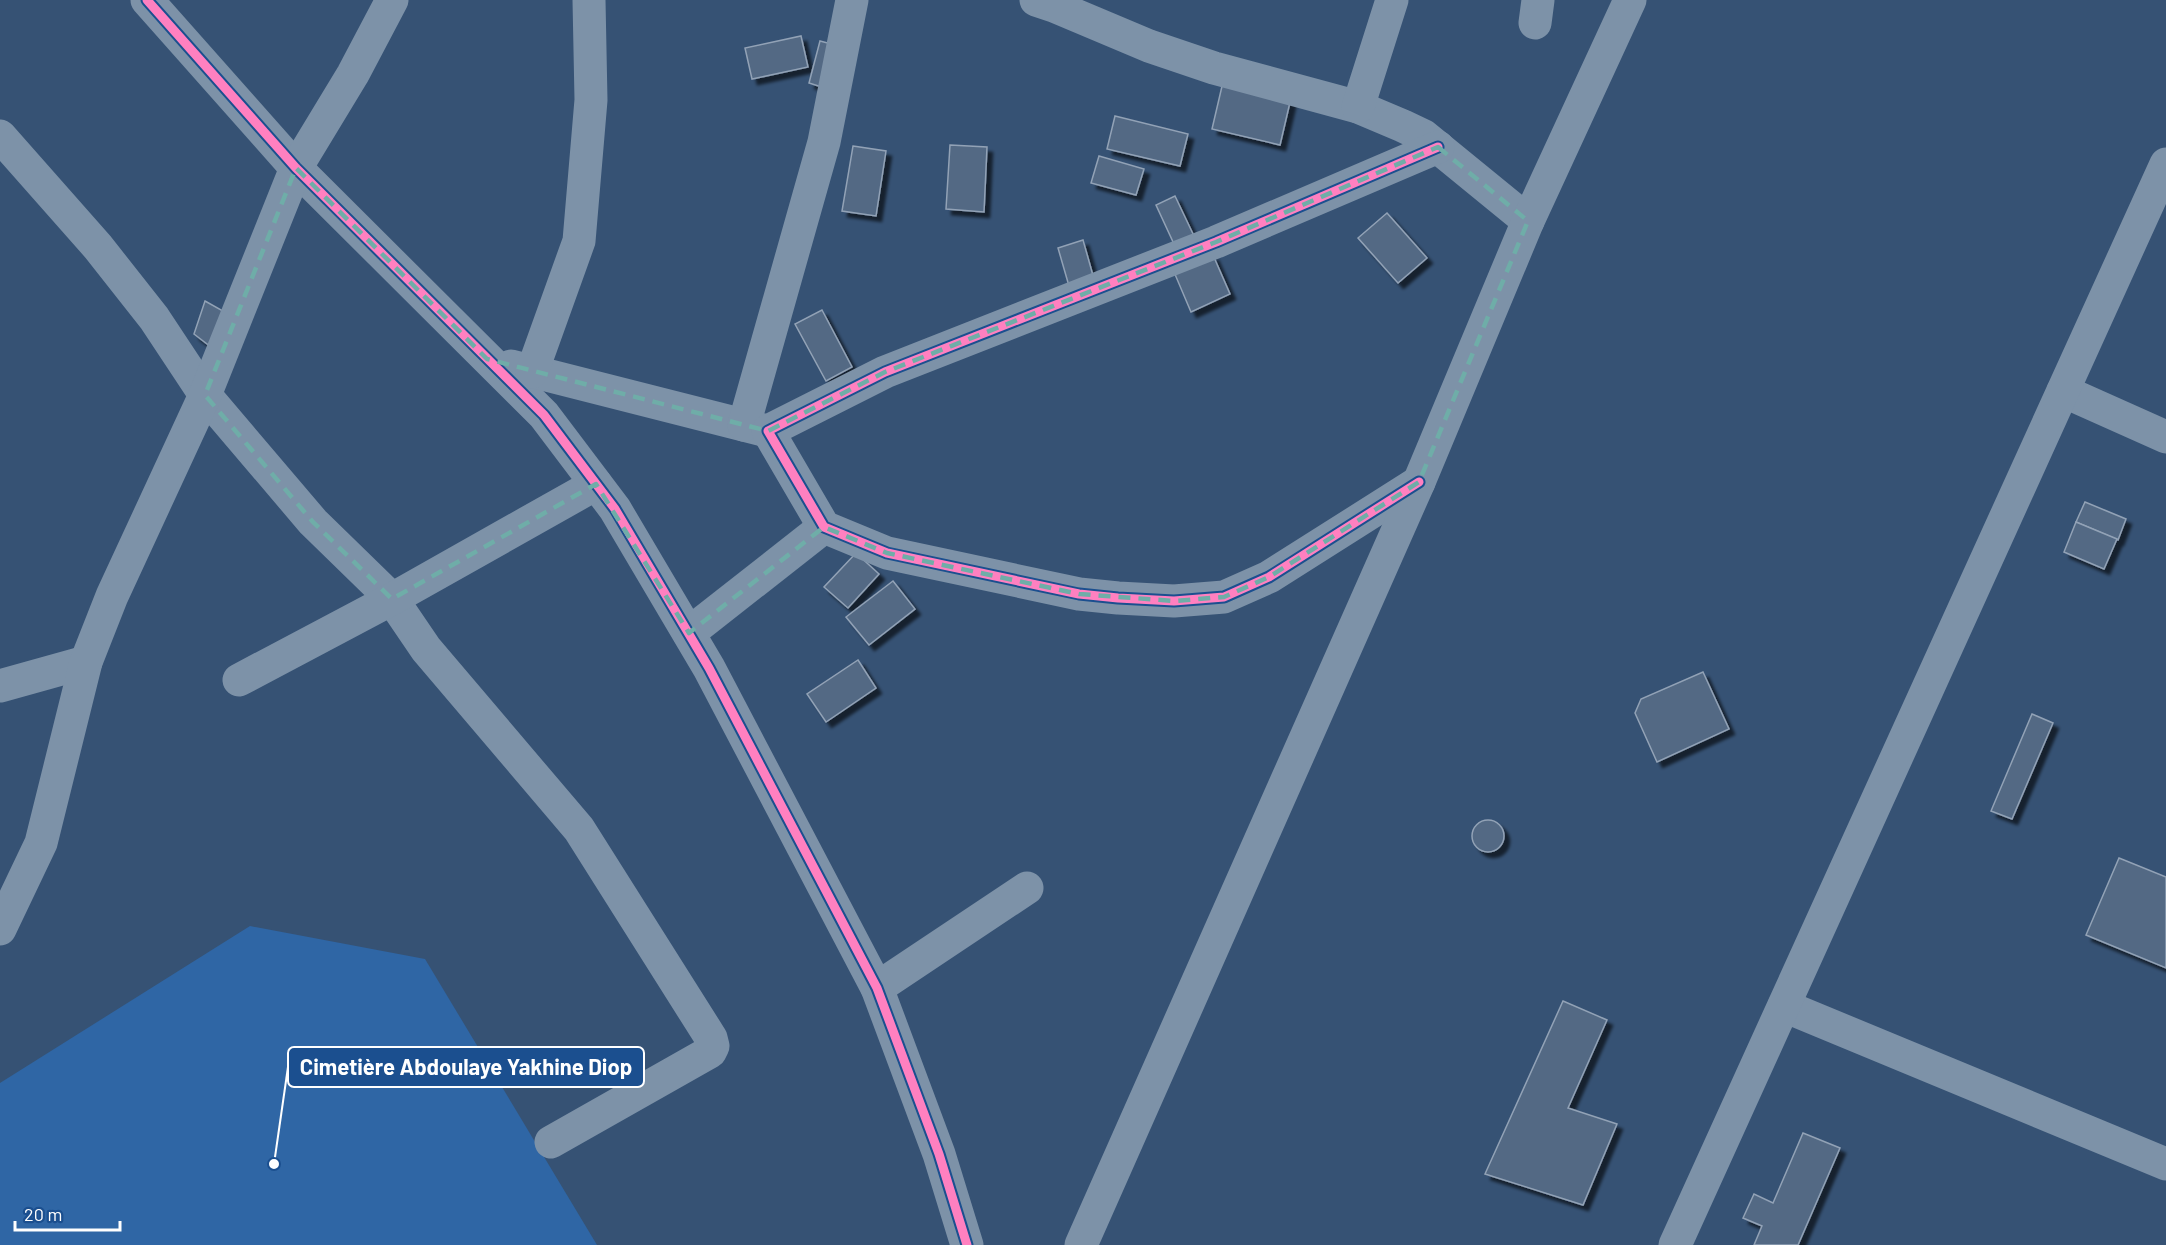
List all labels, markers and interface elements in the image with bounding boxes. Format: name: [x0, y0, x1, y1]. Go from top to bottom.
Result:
callout: Cimetière Abdoulaye Yakhine Diop: [288, 1047, 644, 1087]
text: Cimetière Abdoulaye Yakhine Diop: [300, 1053, 632, 1079]
scale bar: [15, 1194, 120, 1232]
text: 20 m: [24, 1203, 62, 1225]

